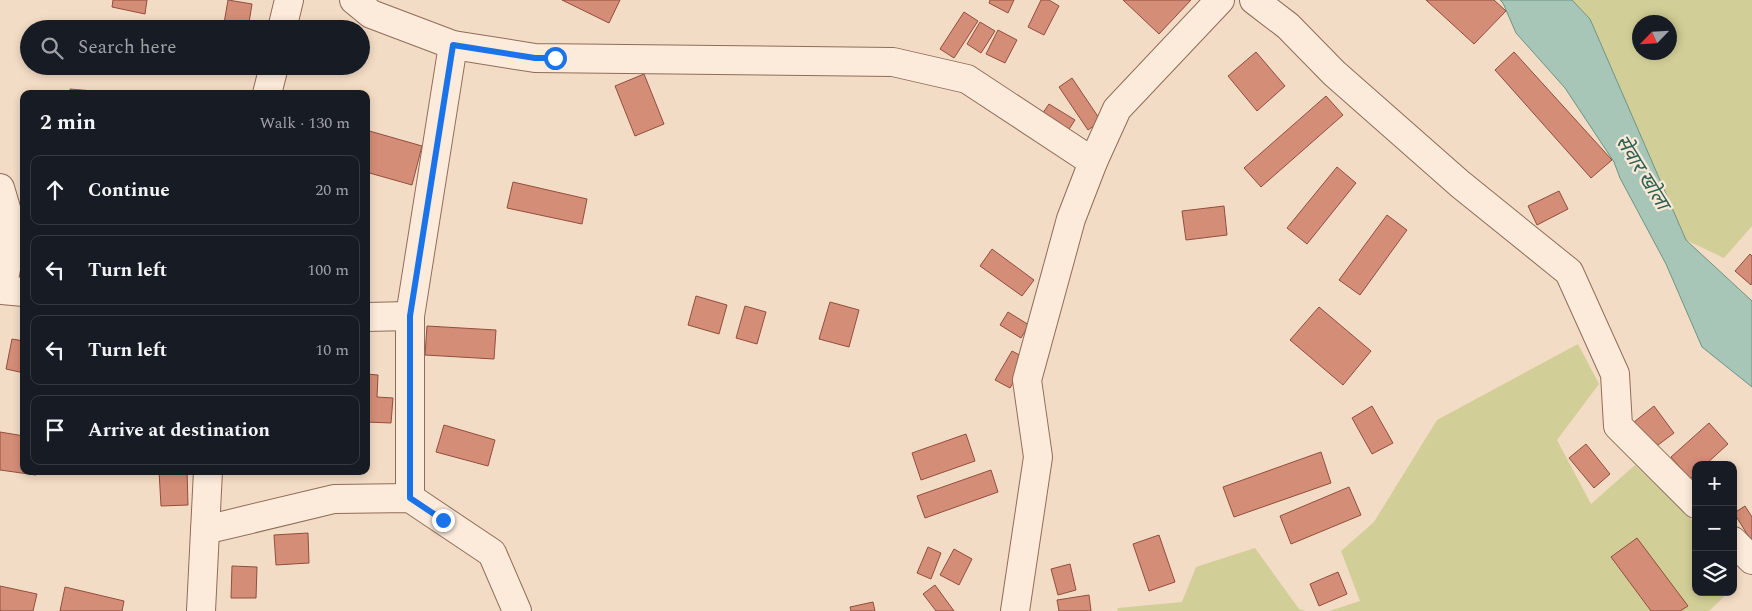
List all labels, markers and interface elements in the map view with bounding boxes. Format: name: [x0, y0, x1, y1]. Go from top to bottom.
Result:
north arrow: [1632, 15, 1677, 60]
search box: [20, 20, 370, 75]
text: Search here: [78, 33, 177, 62]
icon: search: [38, 34, 66, 62]
route start: [544, 47, 567, 70]
text: 2 min: [40, 107, 96, 139]
text: Walk · 130 m: [259, 111, 350, 135]
water label: सेवार खोला: [1607, 129, 1679, 219]
icon: ahead: [41, 176, 69, 204]
text: Continue: [88, 176, 170, 205]
text: 20 m: [315, 178, 349, 202]
icon: left: [41, 256, 69, 284]
text: Turn left: [88, 256, 167, 285]
text: 100 m: [307, 258, 349, 282]
icon: left: [41, 336, 69, 364]
text: Turn left: [88, 336, 167, 365]
text: 10 m: [315, 338, 349, 362]
icon: arrive: [41, 416, 69, 444]
text: Arrive at destination: [88, 416, 270, 445]
map controls: [1692, 461, 1737, 596]
button: +: [1692, 461, 1737, 506]
button: −: [1692, 506, 1737, 551]
route end: [432, 509, 455, 532]
button: layers: [1692, 551, 1737, 596]

